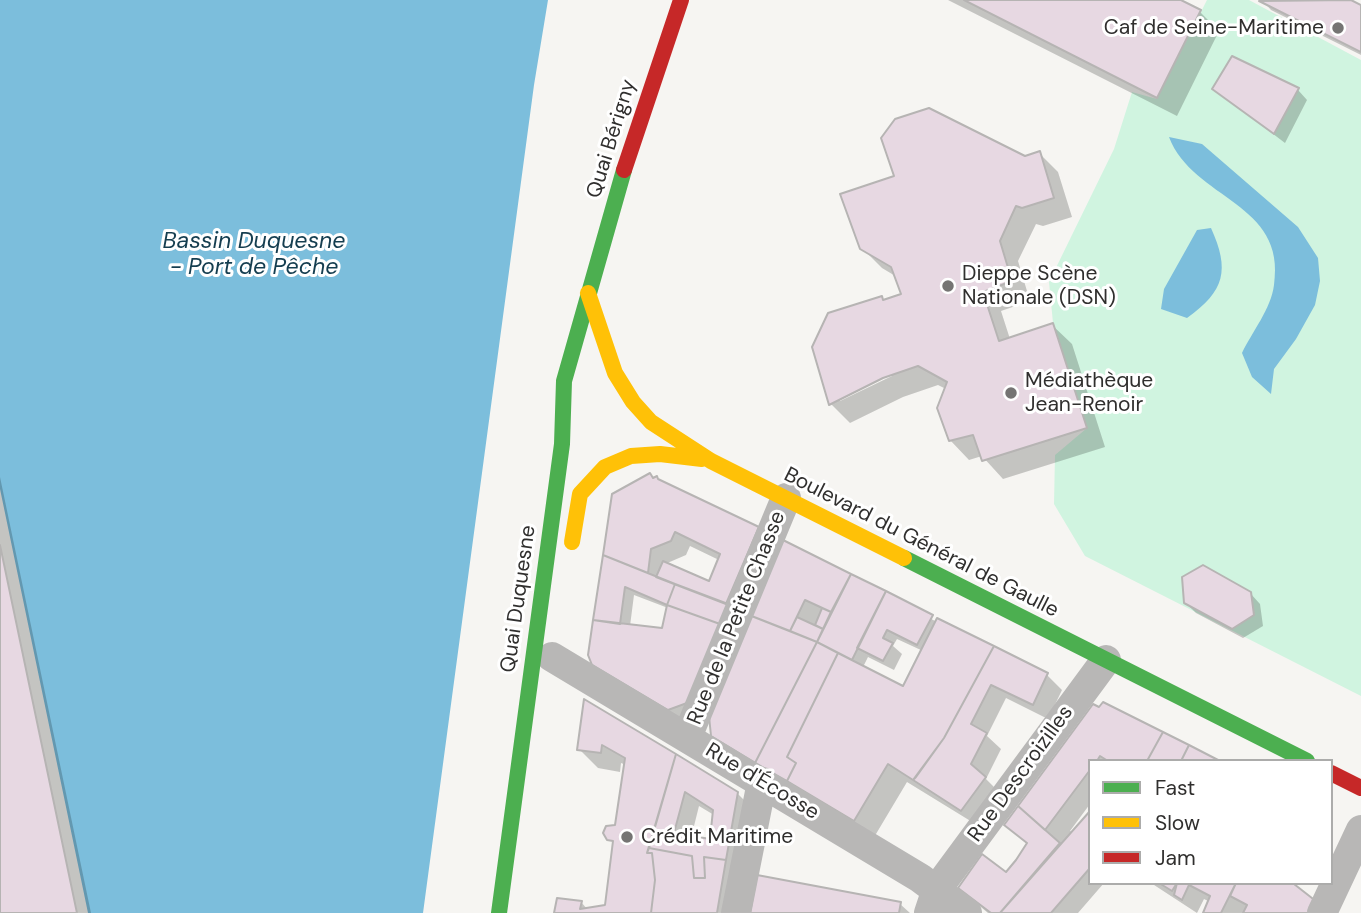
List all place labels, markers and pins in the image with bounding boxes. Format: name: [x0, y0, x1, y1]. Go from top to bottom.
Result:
place label: Caf de Seine-Maritime: [1104, 15, 1324, 41]
marker: Caf de Seine-Maritime: [1330, 20, 1346, 36]
place label: Dieppe Scène Nationale (DSN): [962, 261, 1116, 311]
marker: Dieppe Scène Nationale (DSN): [940, 278, 956, 294]
place label: Médiathèque Jean-Renoir: [1025, 368, 1153, 418]
marker: Médiathèque Jean-Renoir: [1003, 385, 1019, 401]
place label: Crédit Maritime: [641, 824, 793, 850]
marker: Crédit Maritime: [619, 829, 635, 845]

